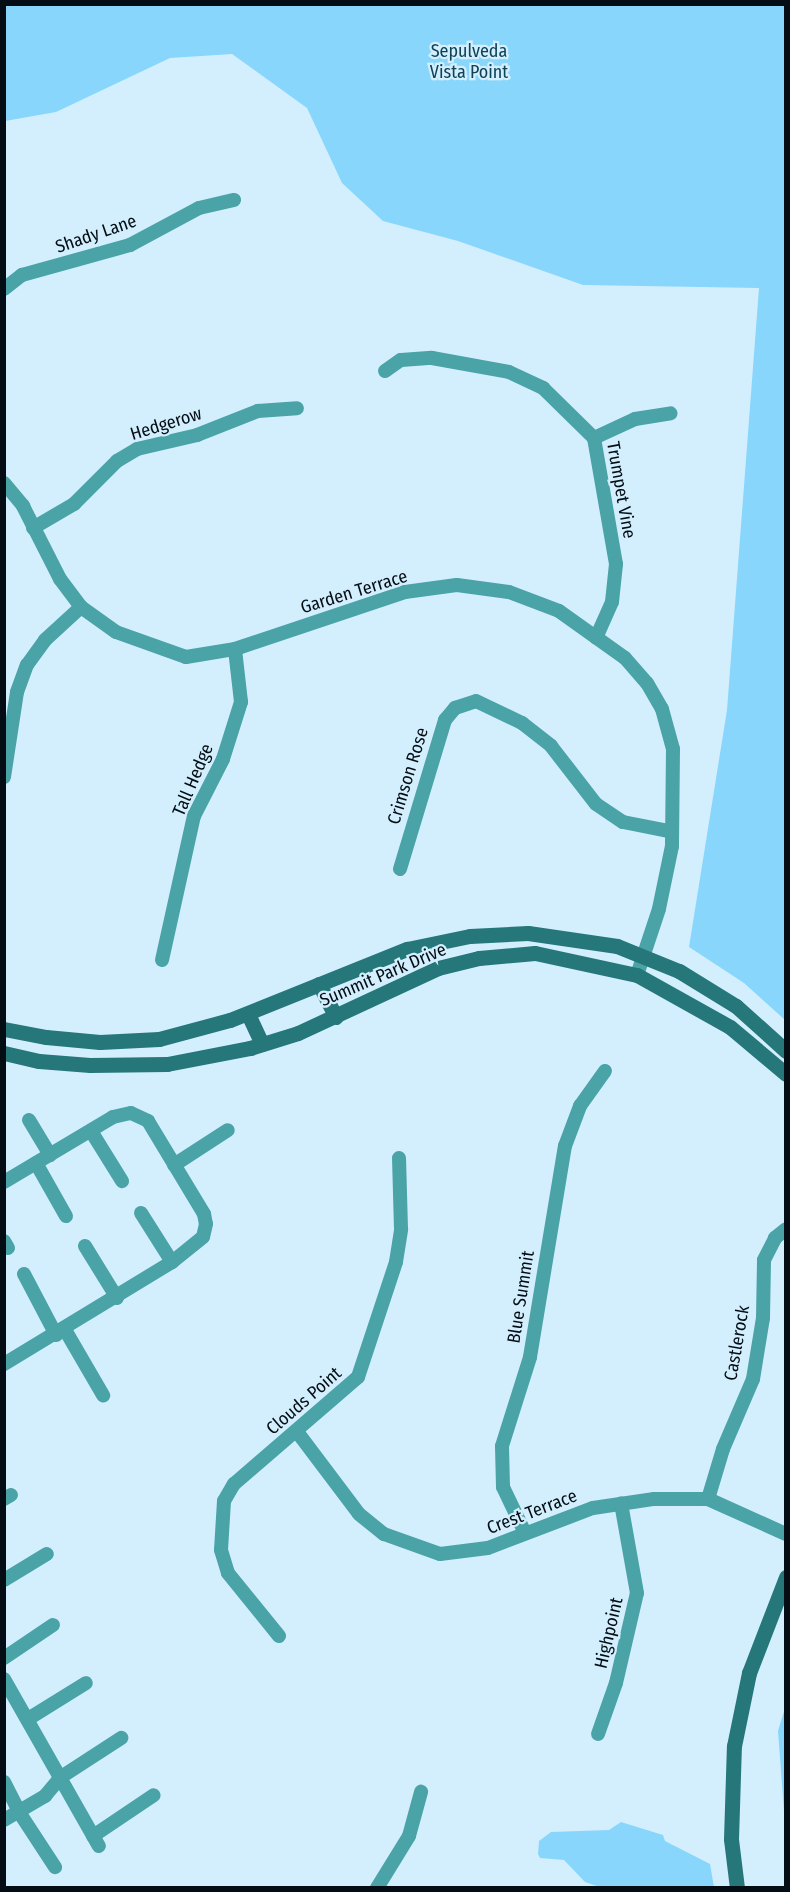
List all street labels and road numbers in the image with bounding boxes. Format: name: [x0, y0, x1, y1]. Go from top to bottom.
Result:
street label: Shady Lane: [53, 210, 139, 258]
street label: Hedgerow: [128, 403, 204, 445]
street label: Trumpet Vine: [602, 440, 640, 540]
street label: Garden Terrace: [298, 566, 410, 618]
street label: Crimson Rose: [383, 725, 433, 827]
street label: Tall Hedge: [168, 741, 218, 819]
street label: Summit Park Drive: [317, 939, 449, 1011]
street label: Blue Summit: [503, 1249, 539, 1345]
street label: Castlerock: [720, 1304, 754, 1382]
street label: Clouds Point: [262, 1363, 346, 1439]
street label: Crest Terrace: [484, 1485, 580, 1539]
street label: Highpoint: [590, 1595, 628, 1671]

